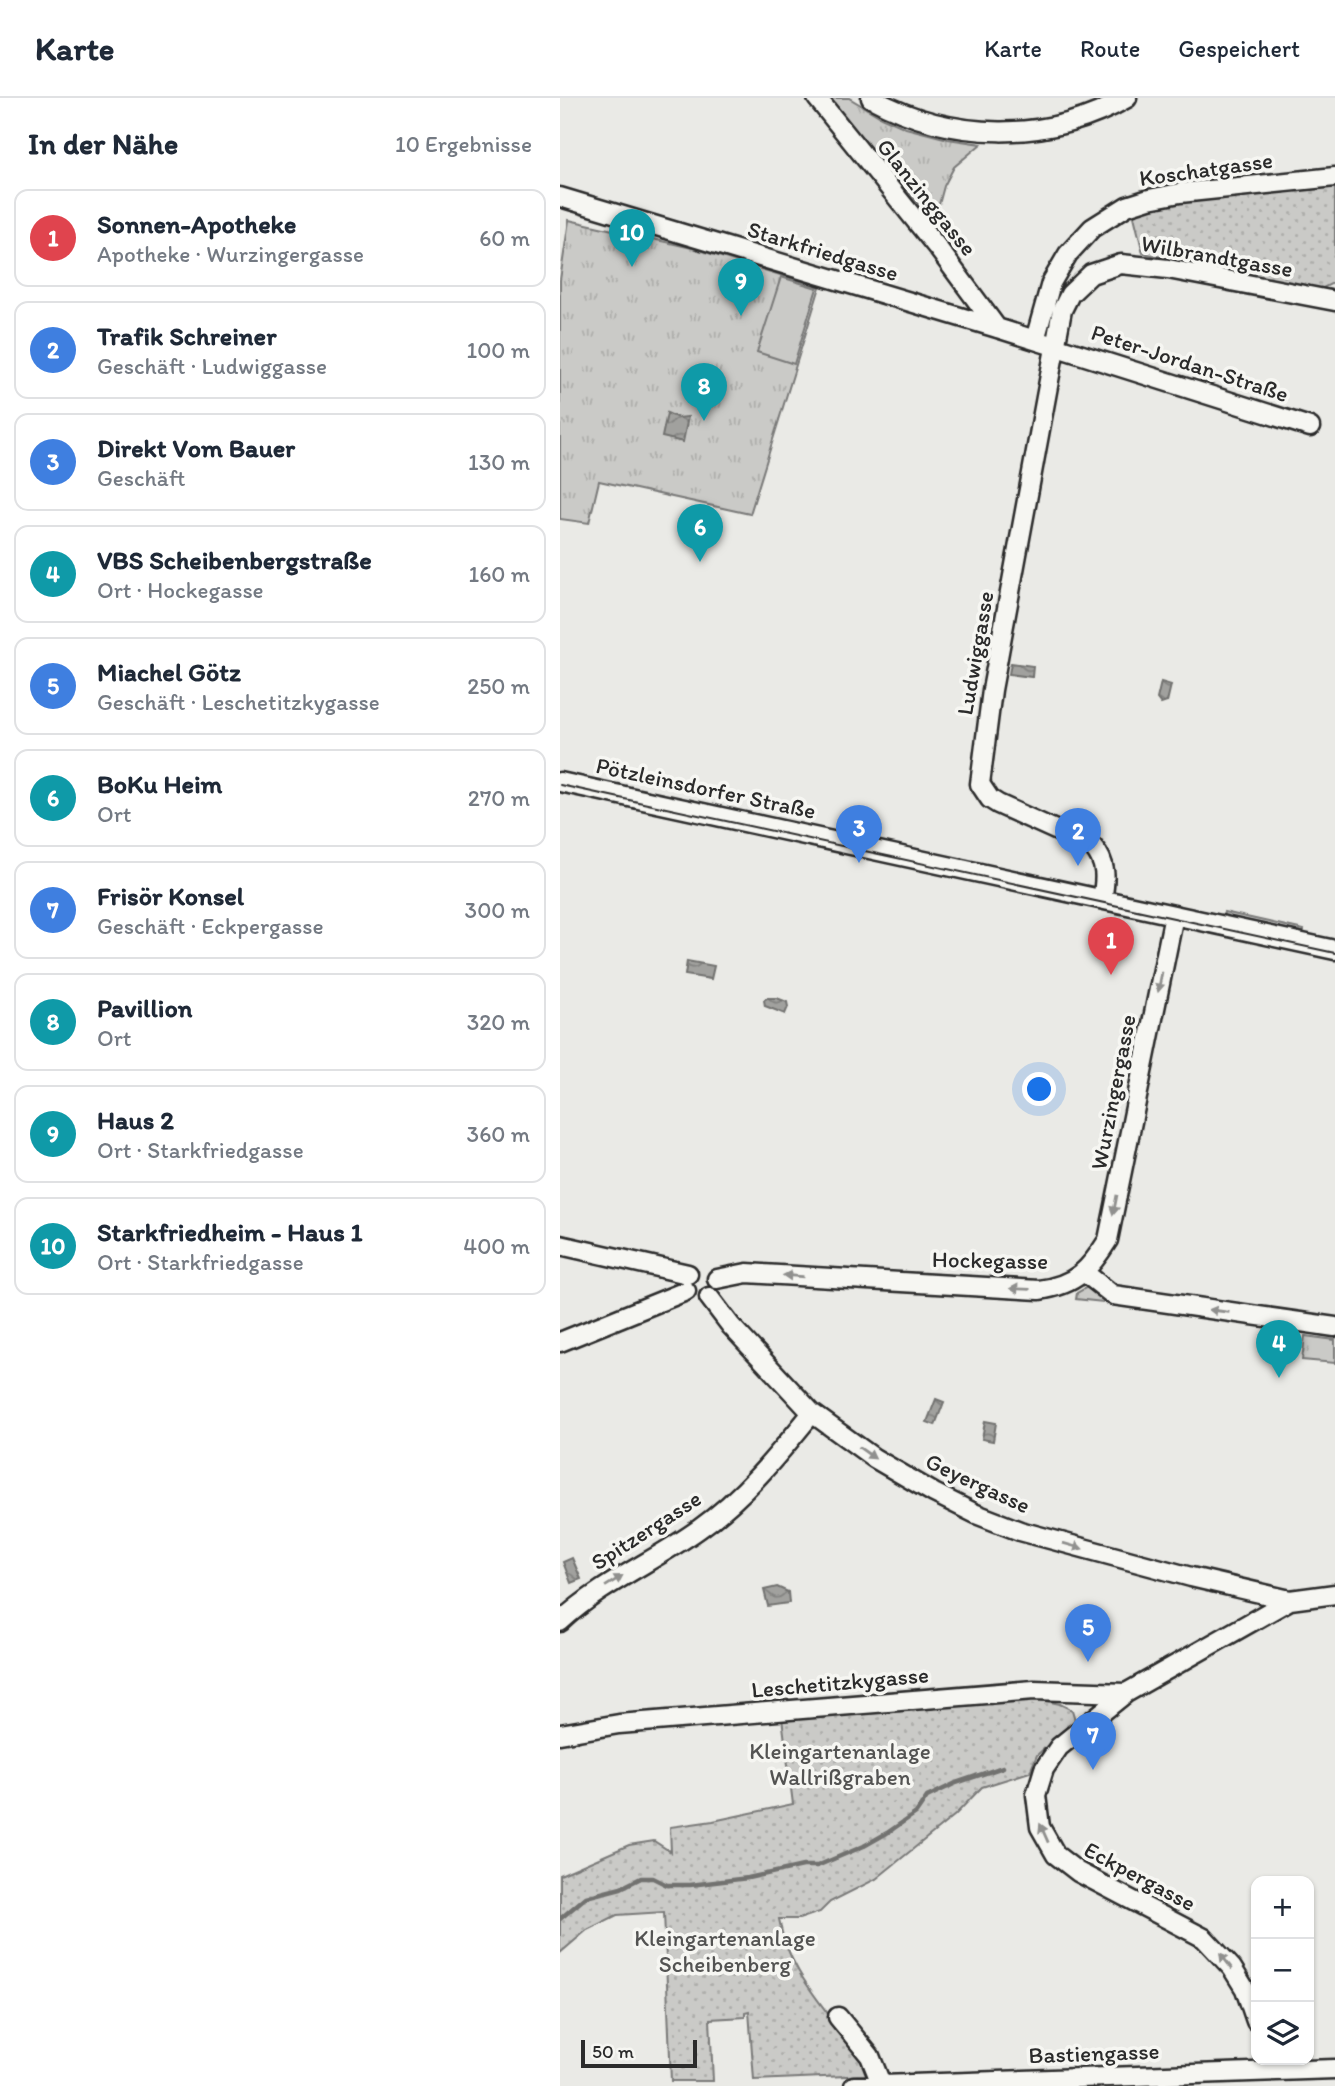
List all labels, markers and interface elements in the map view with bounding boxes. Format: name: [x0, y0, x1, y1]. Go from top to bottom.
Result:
text: Karte: [35, 29, 114, 68]
text: Karte: [984, 34, 1042, 63]
text: Route: [1080, 34, 1140, 63]
text: Gespeichert: [1178, 34, 1300, 63]
text: In der Nähe: [28, 125, 178, 162]
text: 10 Ergebnisse: [395, 130, 532, 158]
street label: Glanzinggasse: [871, 133, 983, 261]
street label: Koschatgasse: [1137, 146, 1275, 192]
text: Sonnen-Apotheke: [97, 208, 296, 240]
pin: 10: [609, 209, 655, 267]
street label: Starkfriedgasse: [744, 215, 902, 287]
text: 1: [48, 224, 58, 252]
text: 60 m: [479, 224, 530, 252]
street label: Wilbrandtgasse: [1139, 229, 1295, 283]
text: Apotheke · Wurzingergasse: [97, 240, 364, 268]
pin: 9: [718, 258, 764, 316]
street label: Peter-Jordan-Straße: [1088, 318, 1292, 408]
text: Trafik Schreiner: [97, 320, 276, 352]
text: 2: [47, 336, 59, 364]
text: 100 m: [466, 336, 530, 364]
text: Geschäft · Ludwiggasse: [97, 352, 327, 380]
pin: 8: [681, 363, 727, 421]
text: Direkt Vom Bauer: [97, 432, 295, 464]
text: 3: [47, 448, 59, 476]
text: 130 m: [468, 448, 530, 476]
text: Geschäft: [97, 464, 186, 492]
pin: 6: [677, 504, 723, 562]
text: VBS Scheibenbergstraße: [97, 544, 372, 576]
text: 4: [46, 560, 60, 588]
text: 160 m: [468, 560, 530, 588]
text: Ort · Hockegasse: [97, 576, 264, 604]
street label: Ludwiggasse: [950, 589, 1000, 717]
text: Miachel Götz: [97, 656, 241, 688]
text: 5: [47, 672, 59, 700]
text: 250 m: [467, 672, 530, 700]
text: Geschäft · Leschetitzkygasse: [97, 688, 380, 716]
street label: Pötzleinsdorfer Straße: [594, 751, 818, 825]
text: BoKu Heim: [97, 768, 222, 800]
text: 6: [47, 784, 59, 812]
text: 270 m: [468, 784, 530, 812]
text: Ort: [97, 800, 131, 828]
pin: 3: [836, 805, 882, 863]
pin: 2: [1055, 808, 1101, 866]
text: Frisör Konsel: [97, 880, 244, 912]
text: 7: [47, 896, 59, 924]
text: 300 m: [465, 896, 530, 924]
text: Geschäft · Eckpergasse: [97, 912, 324, 940]
pin: 1: [1088, 917, 1134, 975]
one-way arrow: [1155, 971, 1166, 993]
text: Pavillion: [97, 992, 192, 1024]
text: 8: [47, 1008, 59, 1036]
text: 320 m: [467, 1008, 530, 1036]
street label: Wurzingergasse: [1084, 1012, 1142, 1172]
text: Ort: [97, 1024, 131, 1052]
your location: [1022, 1072, 1056, 1106]
text: Haus 2: [97, 1104, 174, 1136]
text: 9: [47, 1120, 59, 1148]
text: 360 m: [467, 1120, 530, 1148]
text: Ort · Starkfriedgasse: [97, 1136, 304, 1164]
one-way arrow: [1110, 1194, 1121, 1216]
text: Starkfriedheim - Haus 1: [97, 1216, 363, 1248]
text: 10: [41, 1232, 65, 1260]
text: 400 m: [463, 1232, 530, 1260]
street label: Hockegasse: [932, 1245, 1048, 1275]
text: Ort · Starkfriedgasse: [97, 1248, 304, 1276]
one-way arrow: [782, 1270, 804, 1281]
one-way arrow: [1009, 1284, 1031, 1295]
one-way arrow: [1208, 1305, 1230, 1316]
pin: 4: [1256, 1320, 1302, 1378]
one-way arrow: [858, 1446, 876, 1460]
street label: Geyergasse: [921, 1447, 1035, 1519]
street label: Spitzergasse: [586, 1484, 706, 1576]
one-way arrow: [1062, 1541, 1084, 1552]
one-way arrow: [604, 1574, 624, 1587]
pin: 5: [1065, 1604, 1111, 1662]
street label: Leschetitzkygasse: [750, 1660, 930, 1704]
pin: 7: [1070, 1712, 1116, 1770]
park label: Kleingartenanlage Wallrißgraben: [749, 1737, 931, 1791]
one-way arrow: [1038, 1823, 1050, 1843]
street label: Eckpergasse: [1079, 1835, 1201, 1917]
map controls: [1251, 1876, 1314, 2065]
button: +: [1251, 1876, 1314, 1939]
park label: Kleingartenanlage Scheibenberg: [634, 1924, 816, 1978]
button: −: [1251, 1939, 1314, 2002]
one-way arrow: [1220, 1952, 1234, 1970]
button: layers: [1251, 2002, 1314, 2065]
scale bar: [581, 2037, 696, 2069]
street label: Bastiengasse: [1028, 2037, 1160, 2069]
text: 50 m: [592, 2040, 634, 2063]

